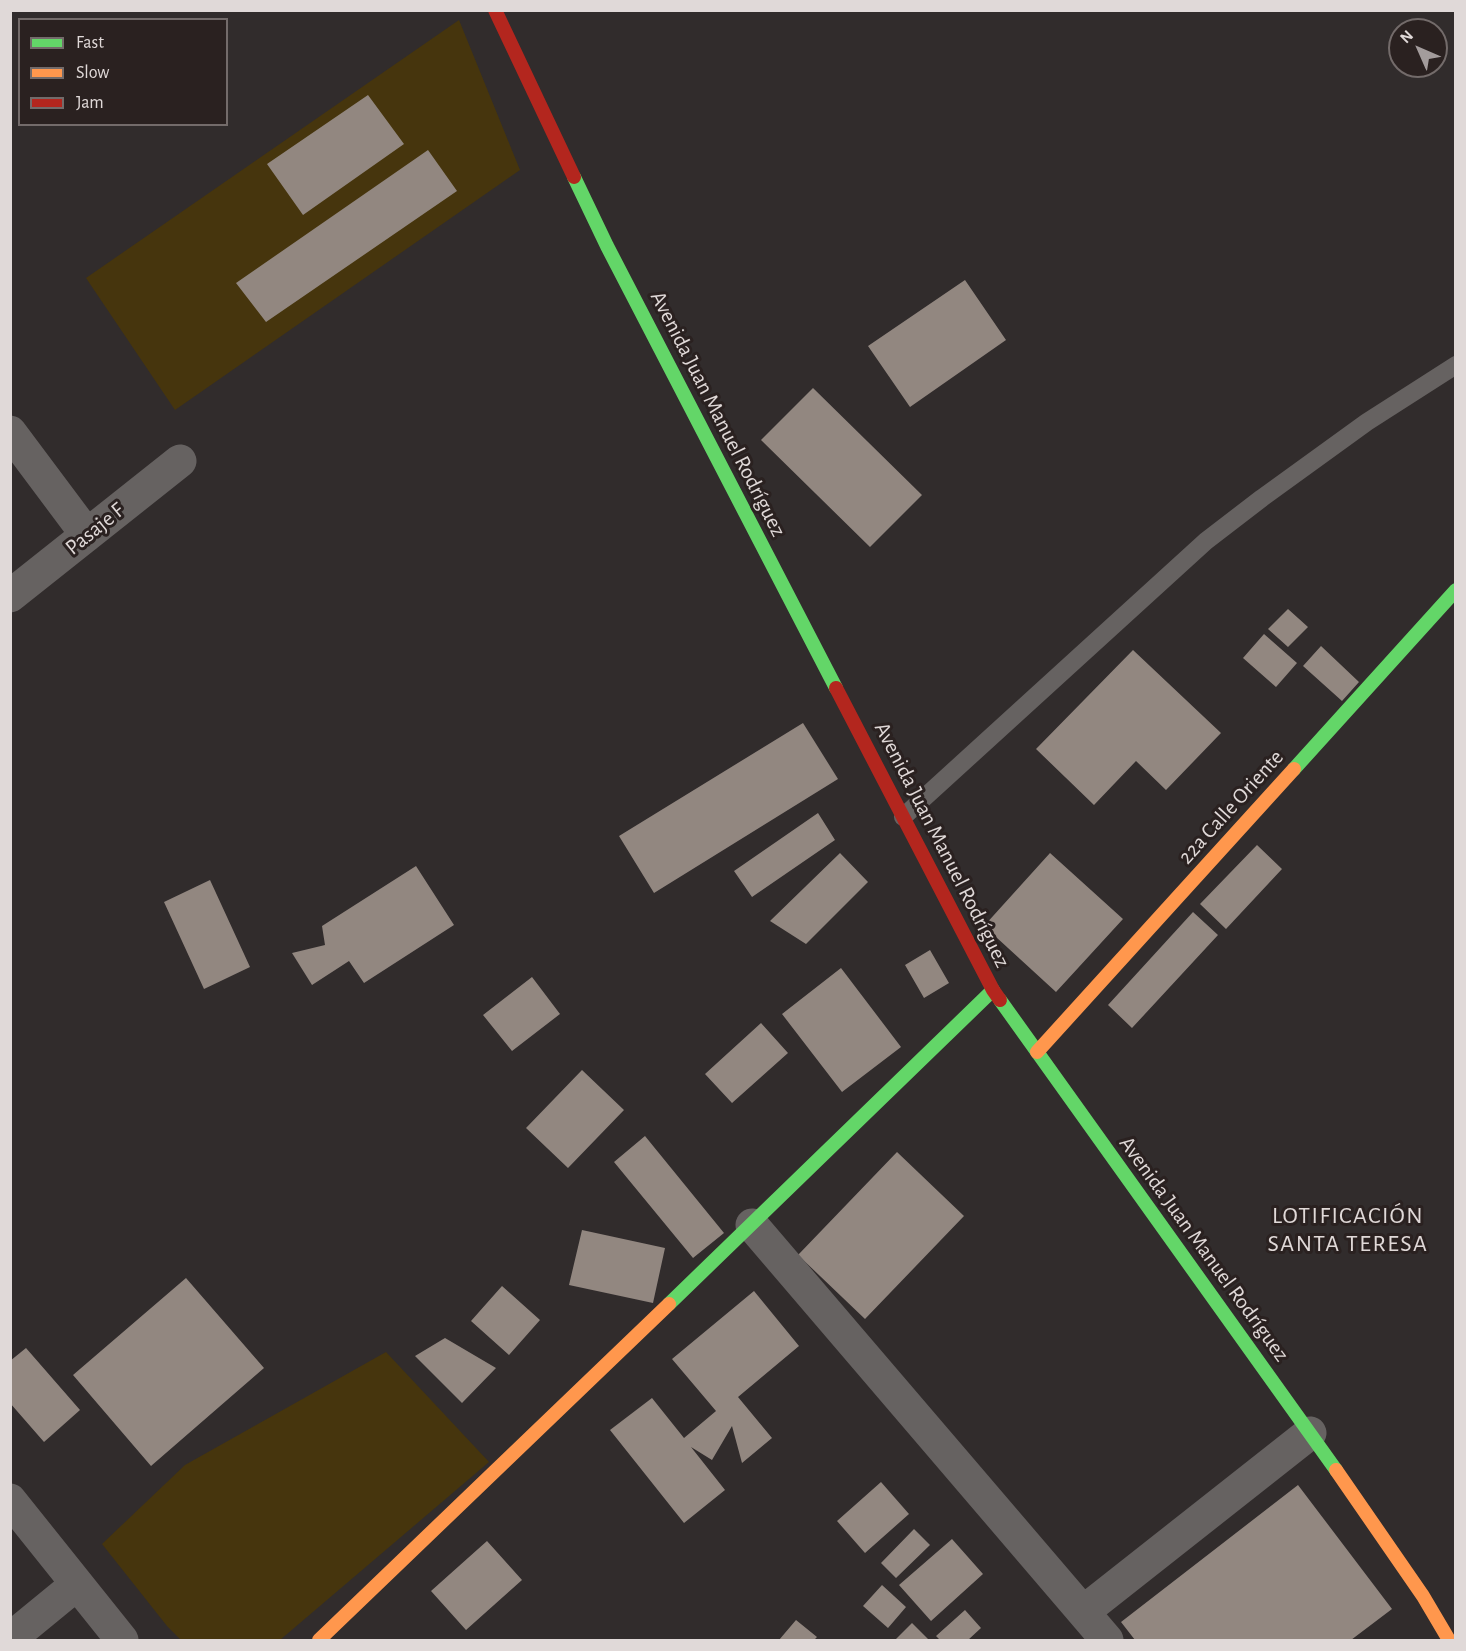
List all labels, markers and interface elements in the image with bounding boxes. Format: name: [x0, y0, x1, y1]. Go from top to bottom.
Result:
legend: [18, 18, 228, 126]
north arrow: [1388, 18, 1448, 78]
text: N: [1397, 27, 1416, 46]
text: Fast: [76, 34, 104, 52]
text: Slow: [76, 64, 109, 82]
text: Jam: [76, 94, 104, 112]
street label: Avenida Juan Manuel Rodríguez: [644, 287, 792, 541]
street label: Pasaje F: [60, 497, 130, 561]
street label: Avenida Juan Manuel Rodríguez: [868, 718, 1016, 972]
street label: 22a Calle Oriente: [1173, 744, 1289, 870]
street label: Avenida Juan Manuel Rodríguez: [1113, 1131, 1295, 1367]
district label: LOTIFICACIÓN SANTA TERESA: [1268, 1202, 1428, 1258]

